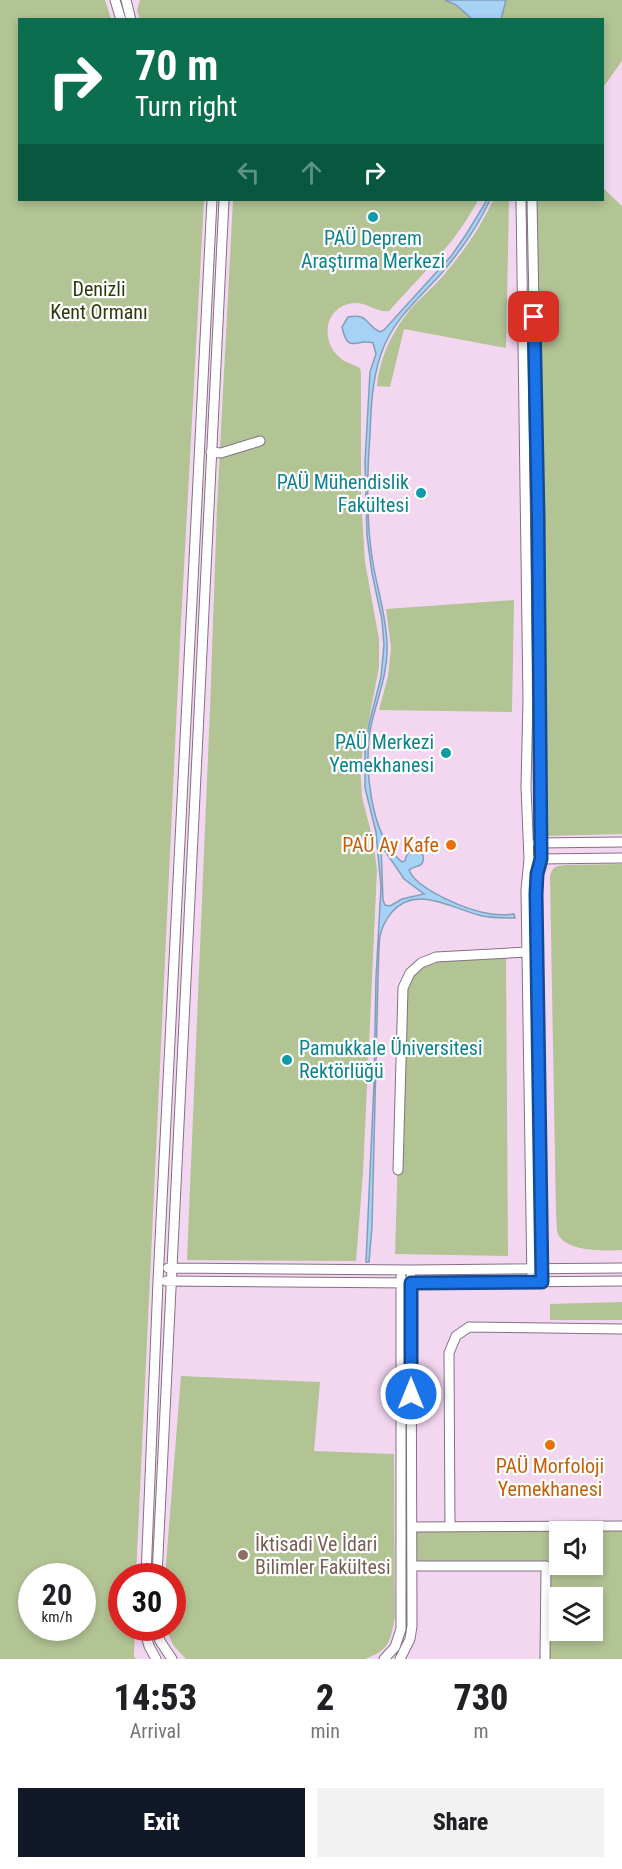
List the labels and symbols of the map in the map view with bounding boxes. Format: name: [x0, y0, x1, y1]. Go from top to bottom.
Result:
marker: PAÜ Deprem Araştırma Merkezi: [366, 210, 380, 224]
place label: PAÜ Deprem Araştırma Merkezi: [301, 226, 445, 273]
park label: Denizli Kent Ormanı: [50, 277, 148, 324]
pin: [508, 291, 559, 342]
place label: PAÜ Mühendislik Fakültesi: [277, 470, 409, 517]
marker: PAÜ Mühendislik Fakültesi: [414, 486, 428, 500]
place label: PAÜ Merkezi Yemekhanesi: [329, 730, 434, 777]
marker: PAÜ Merkezi Yemekhanesi: [439, 746, 453, 760]
place label: PAÜ Ay Kafe: [342, 833, 439, 857]
marker: PAÜ Ay Kafe: [444, 838, 458, 852]
place label: Pamukkale Üniversitesi Rektörlüğü: [299, 1036, 483, 1083]
marker: Pamukkale Üniversitesi Rektörlüğü: [280, 1053, 294, 1067]
position arrow: [379, 1362, 443, 1426]
marker: PAÜ Morfoloji Yemekhanesi: [543, 1438, 557, 1452]
place label: PAÜ Morfoloji Yemekhanesi: [496, 1454, 604, 1501]
place label: İktisadi Ve İdari Bilimler Fakültesi: [255, 1532, 391, 1579]
marker: İktisadi Ve İdari Bilimler Fakültesi: [236, 1548, 250, 1562]
speed limit sign: 30: [108, 1563, 186, 1641]

